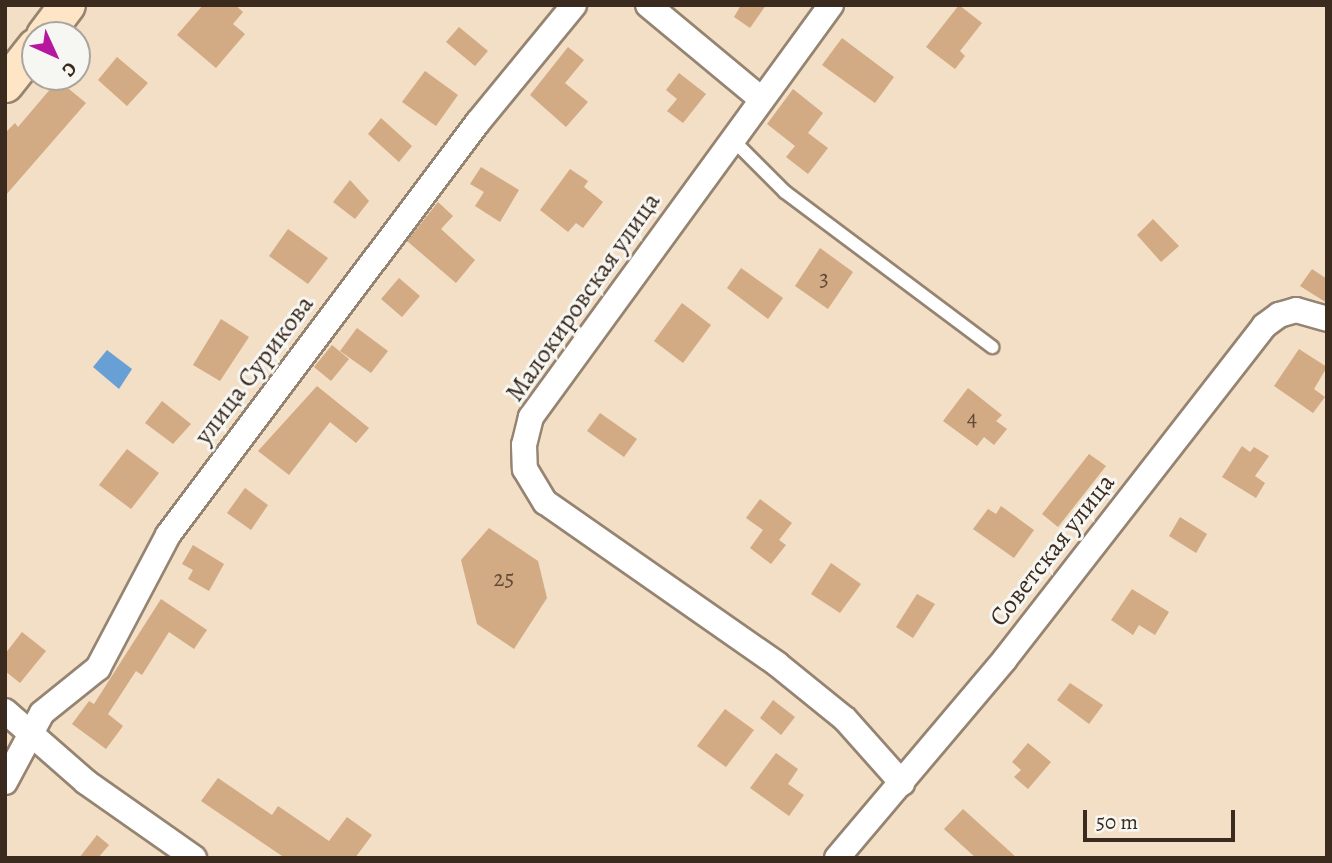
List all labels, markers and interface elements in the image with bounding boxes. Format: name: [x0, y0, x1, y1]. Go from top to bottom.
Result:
north arrow: [21, 21, 91, 91]
text: С: [56, 56, 83, 83]
street label: Малокировская улица: [499, 186, 667, 408]
house number: 3: [819, 265, 829, 293]
street label: улица Сурикова: [188, 289, 320, 451]
house number: 4: [967, 404, 977, 432]
street label: Советская улица: [983, 468, 1121, 632]
house number: 25: [494, 565, 514, 593]
scale bar: [1087, 796, 1239, 840]
text: 50 m: [1096, 808, 1138, 836]

